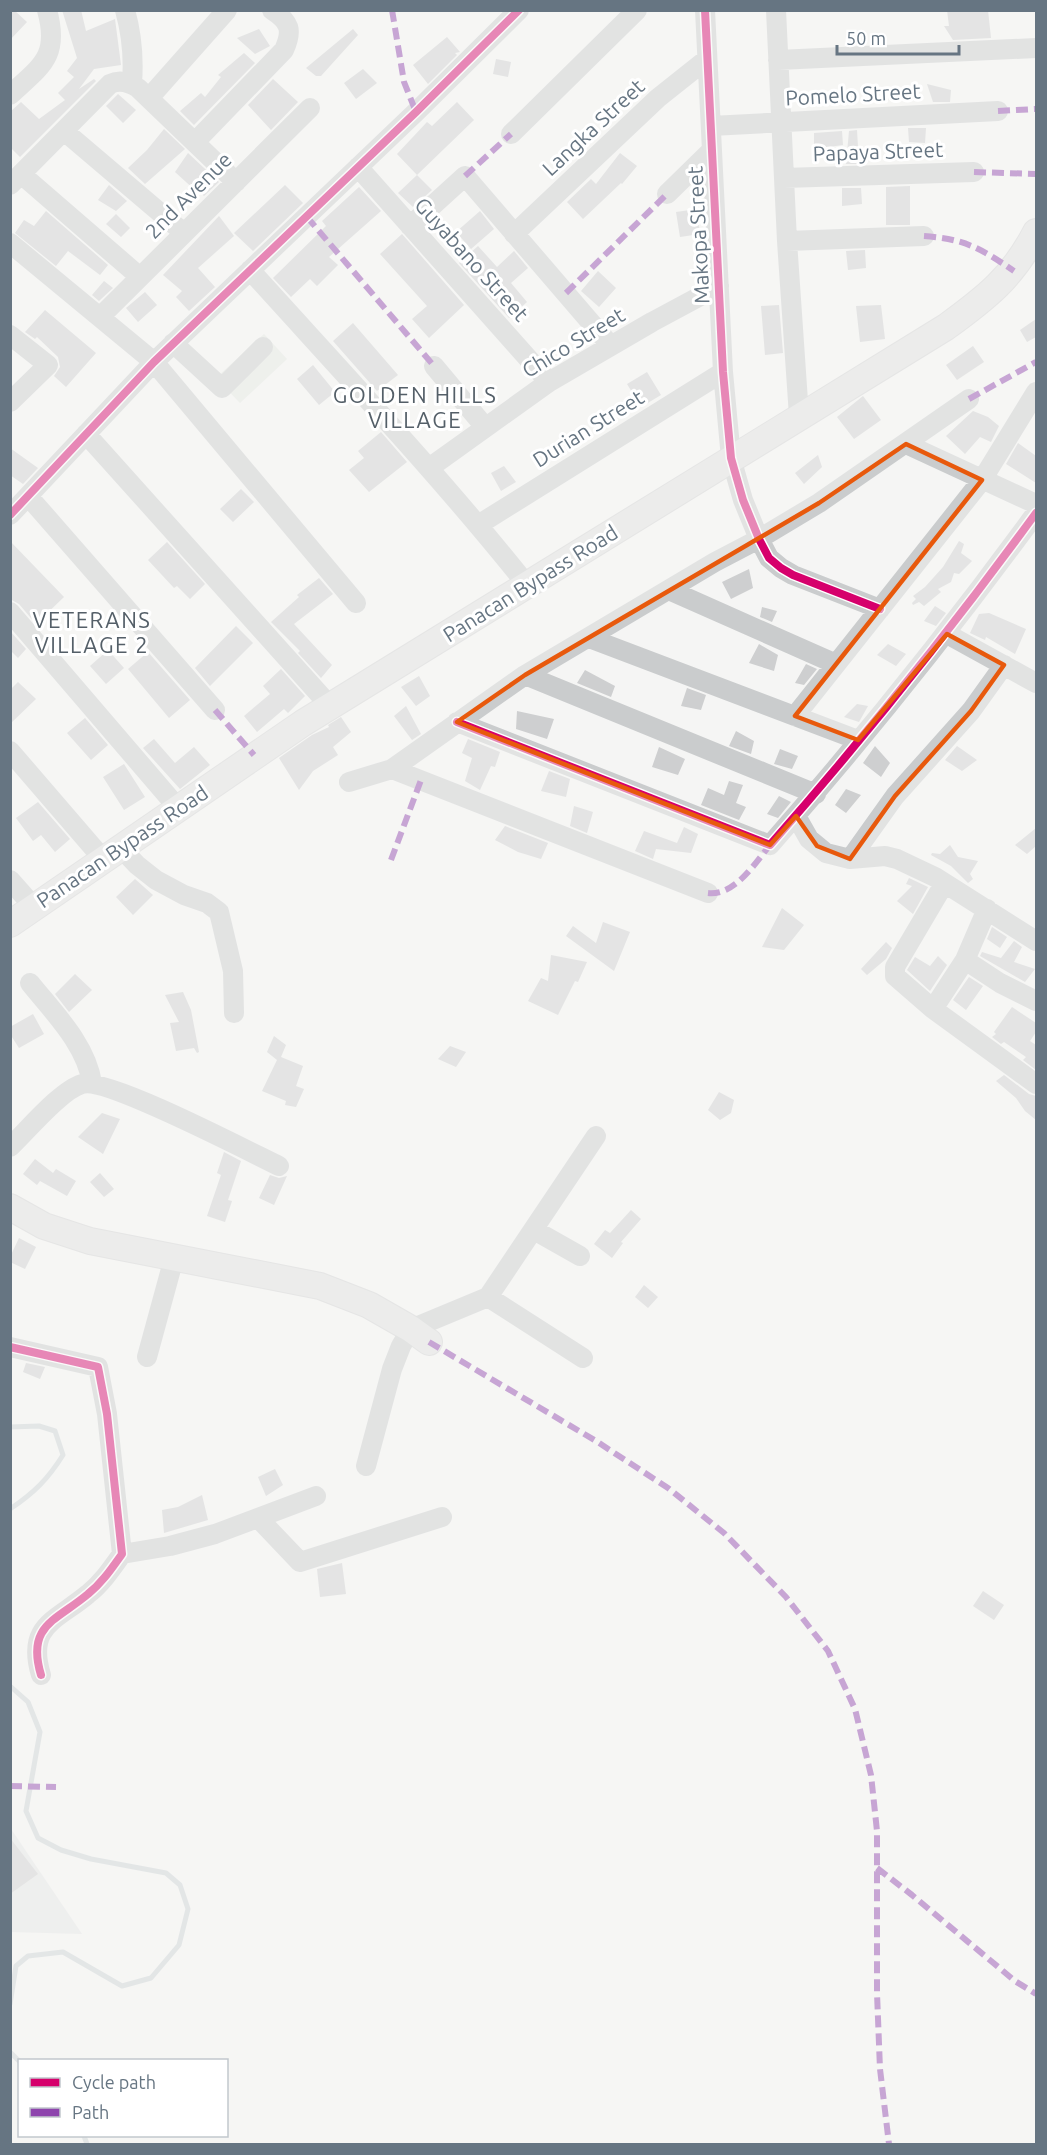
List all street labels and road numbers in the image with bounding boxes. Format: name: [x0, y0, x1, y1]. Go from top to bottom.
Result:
street label: Langka Street: [537, 74, 649, 180]
street label: Pomelo Street: [785, 78, 921, 110]
street label: Papaya Street: [812, 137, 944, 165]
street label: 2nd Avenue: [140, 147, 236, 243]
street label: Makopa Street: [682, 165, 714, 305]
street label: Guyabano Street: [410, 192, 534, 326]
street label: Chico Street: [517, 302, 629, 382]
street label: Durian Street: [528, 384, 648, 472]
street label: Panacan Bypass Road: [438, 520, 622, 646]
street label: Panacan Bypass Road: [32, 780, 212, 912]

